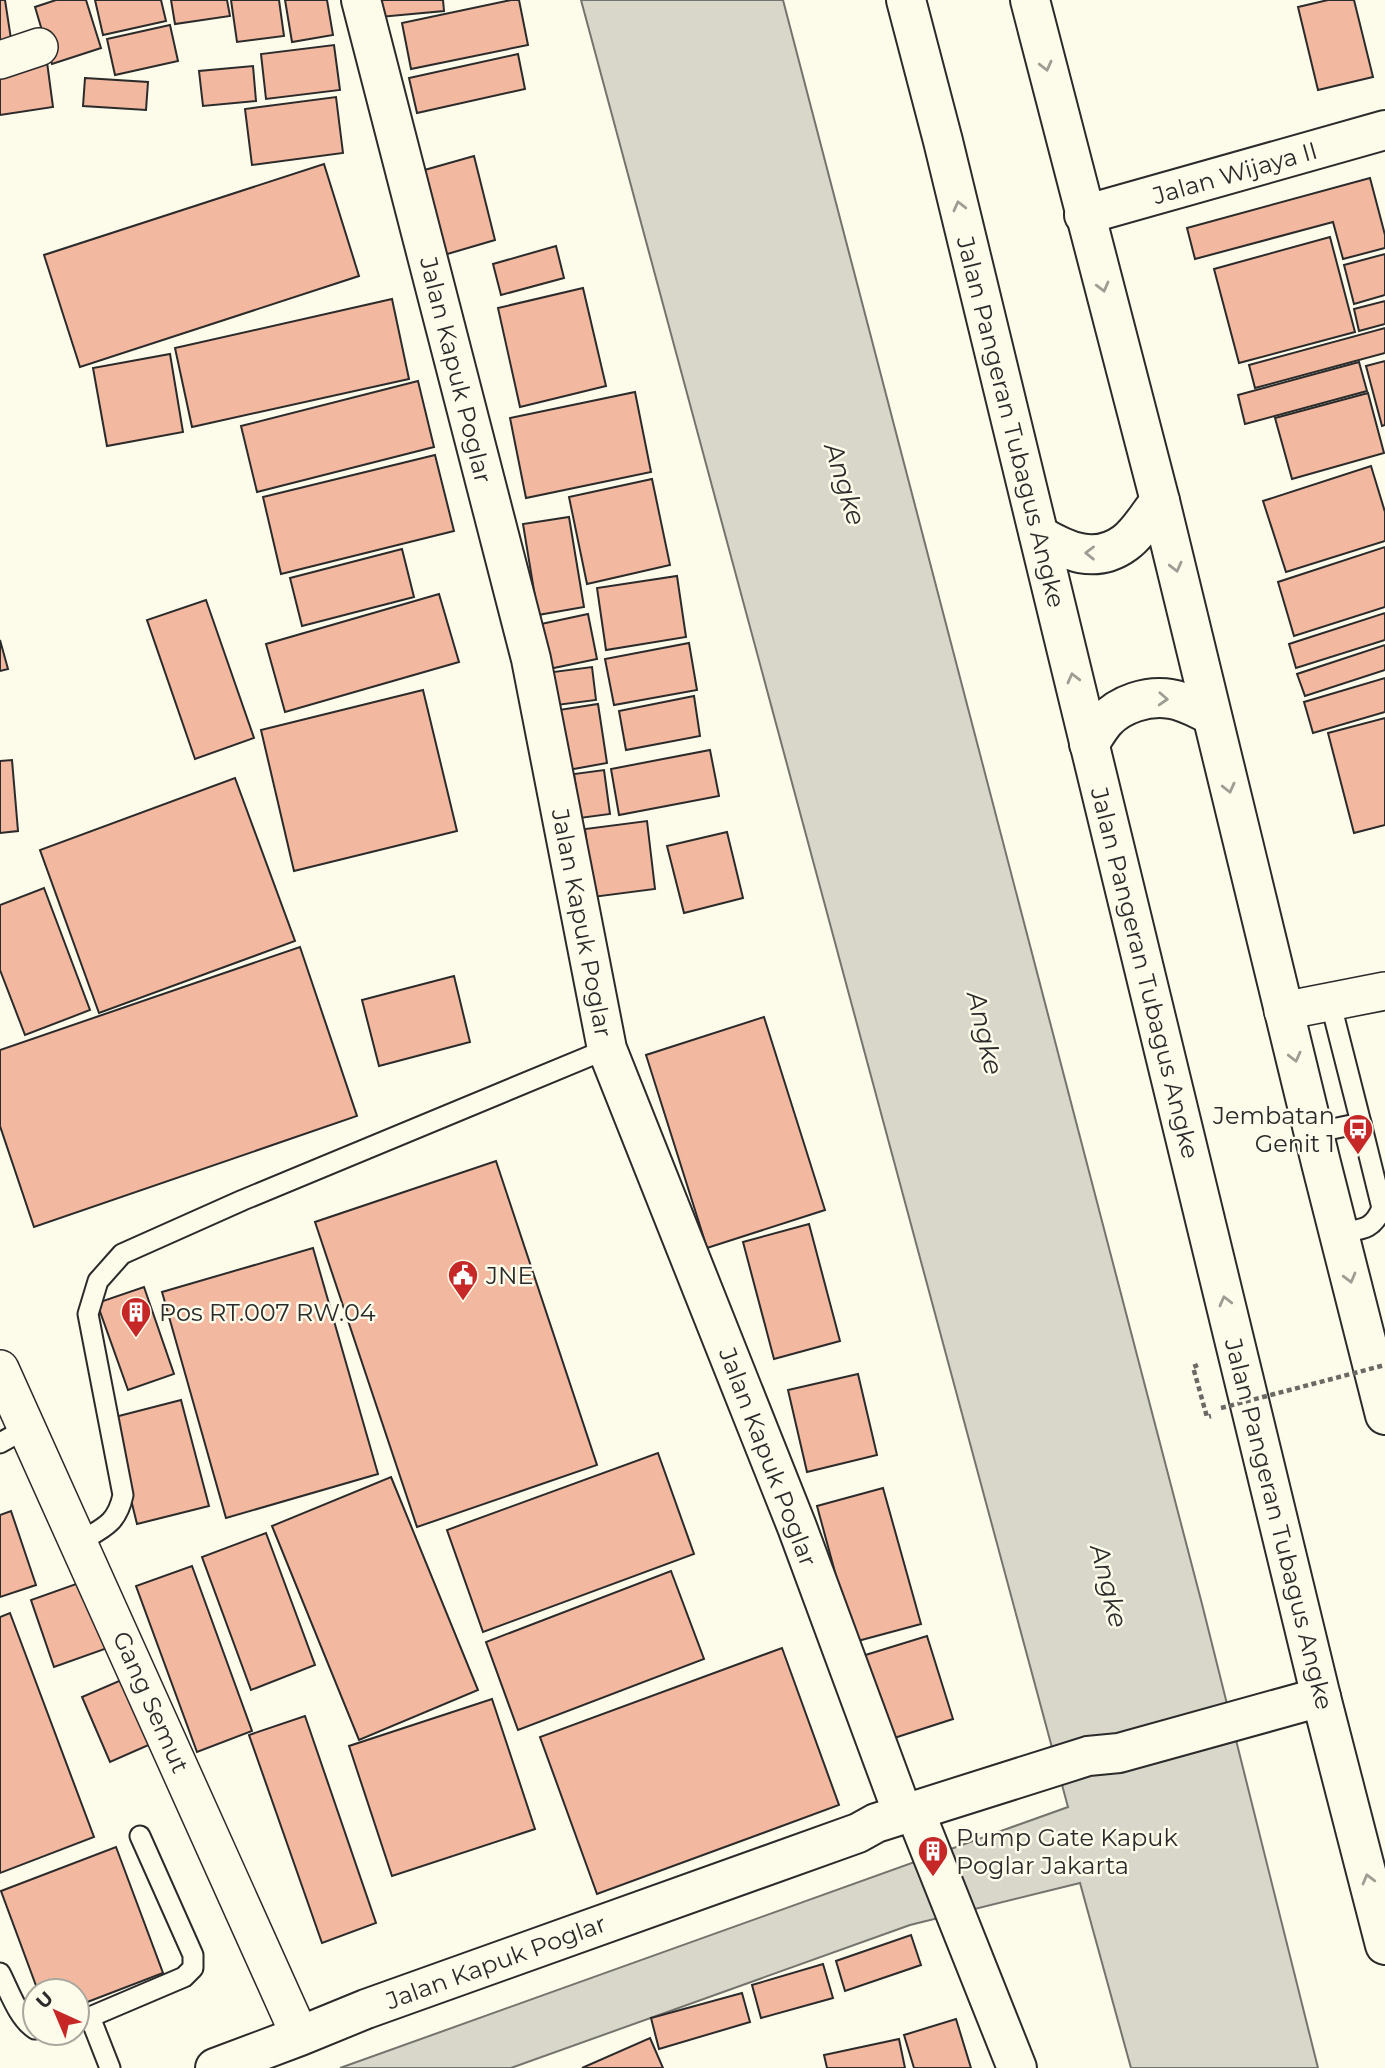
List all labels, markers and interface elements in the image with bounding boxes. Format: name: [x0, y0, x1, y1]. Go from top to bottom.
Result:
one-way arrow: [1038, 60, 1052, 72]
street label: Jalan Wijaya II: [1148, 136, 1321, 211]
one-way arrow: [953, 200, 967, 212]
street label: Jalan Pangeran Tubagus Angke: [951, 232, 1071, 611]
street label: Jalan Kapuk Poglar: [414, 253, 498, 486]
one-way arrow: [1095, 280, 1109, 292]
water label: Angke: [817, 437, 873, 529]
one-way arrow: [1084, 545, 1094, 561]
one-way arrow: [1168, 561, 1182, 573]
one-way arrow: [1067, 672, 1081, 684]
one-way arrow: [1158, 692, 1169, 707]
one-way arrow: [1221, 782, 1235, 794]
street label: Jalan Pangeran Tubagus Angke: [1085, 783, 1205, 1162]
street label: Jalan Kapuk Poglar: [545, 805, 618, 1040]
water label: Angke: [959, 986, 1010, 1078]
one-way arrow: [1287, 1051, 1301, 1063]
place label: Jembatan Genit 1: [1212, 1101, 1335, 1158]
bus stop icon: Jembatan Genit 1: [1341, 1112, 1375, 1156]
public building icon: JNE: [446, 1258, 480, 1302]
place label: JNE: [485, 1261, 534, 1290]
one-way arrow: [1341, 1271, 1356, 1283]
building icon: Pos RT.007 RW.04: [119, 1295, 153, 1339]
one-way arrow: [1219, 1295, 1233, 1307]
place label: Pos RT.007 RW.04: [159, 1298, 376, 1327]
street label: Jalan Pangeran Tubagus Angke: [1219, 1334, 1339, 1713]
street label: Jalan Kapuk Poglar: [713, 1343, 823, 1570]
water label: Angke: [1083, 1539, 1135, 1631]
street label: Gang Semut: [107, 1627, 195, 1778]
place label: Pump Gate Kapuk Poglar Jakarta: [956, 1823, 1178, 1880]
building icon: Pump Gate Kapuk Poglar Jakarta: [916, 1834, 950, 1878]
one-way arrow: [1362, 1873, 1376, 1885]
street label: Jalan Kapuk Poglar: [381, 1909, 610, 2016]
north arrow: [21, 1977, 91, 2047]
text: U: [31, 1987, 58, 2014]

